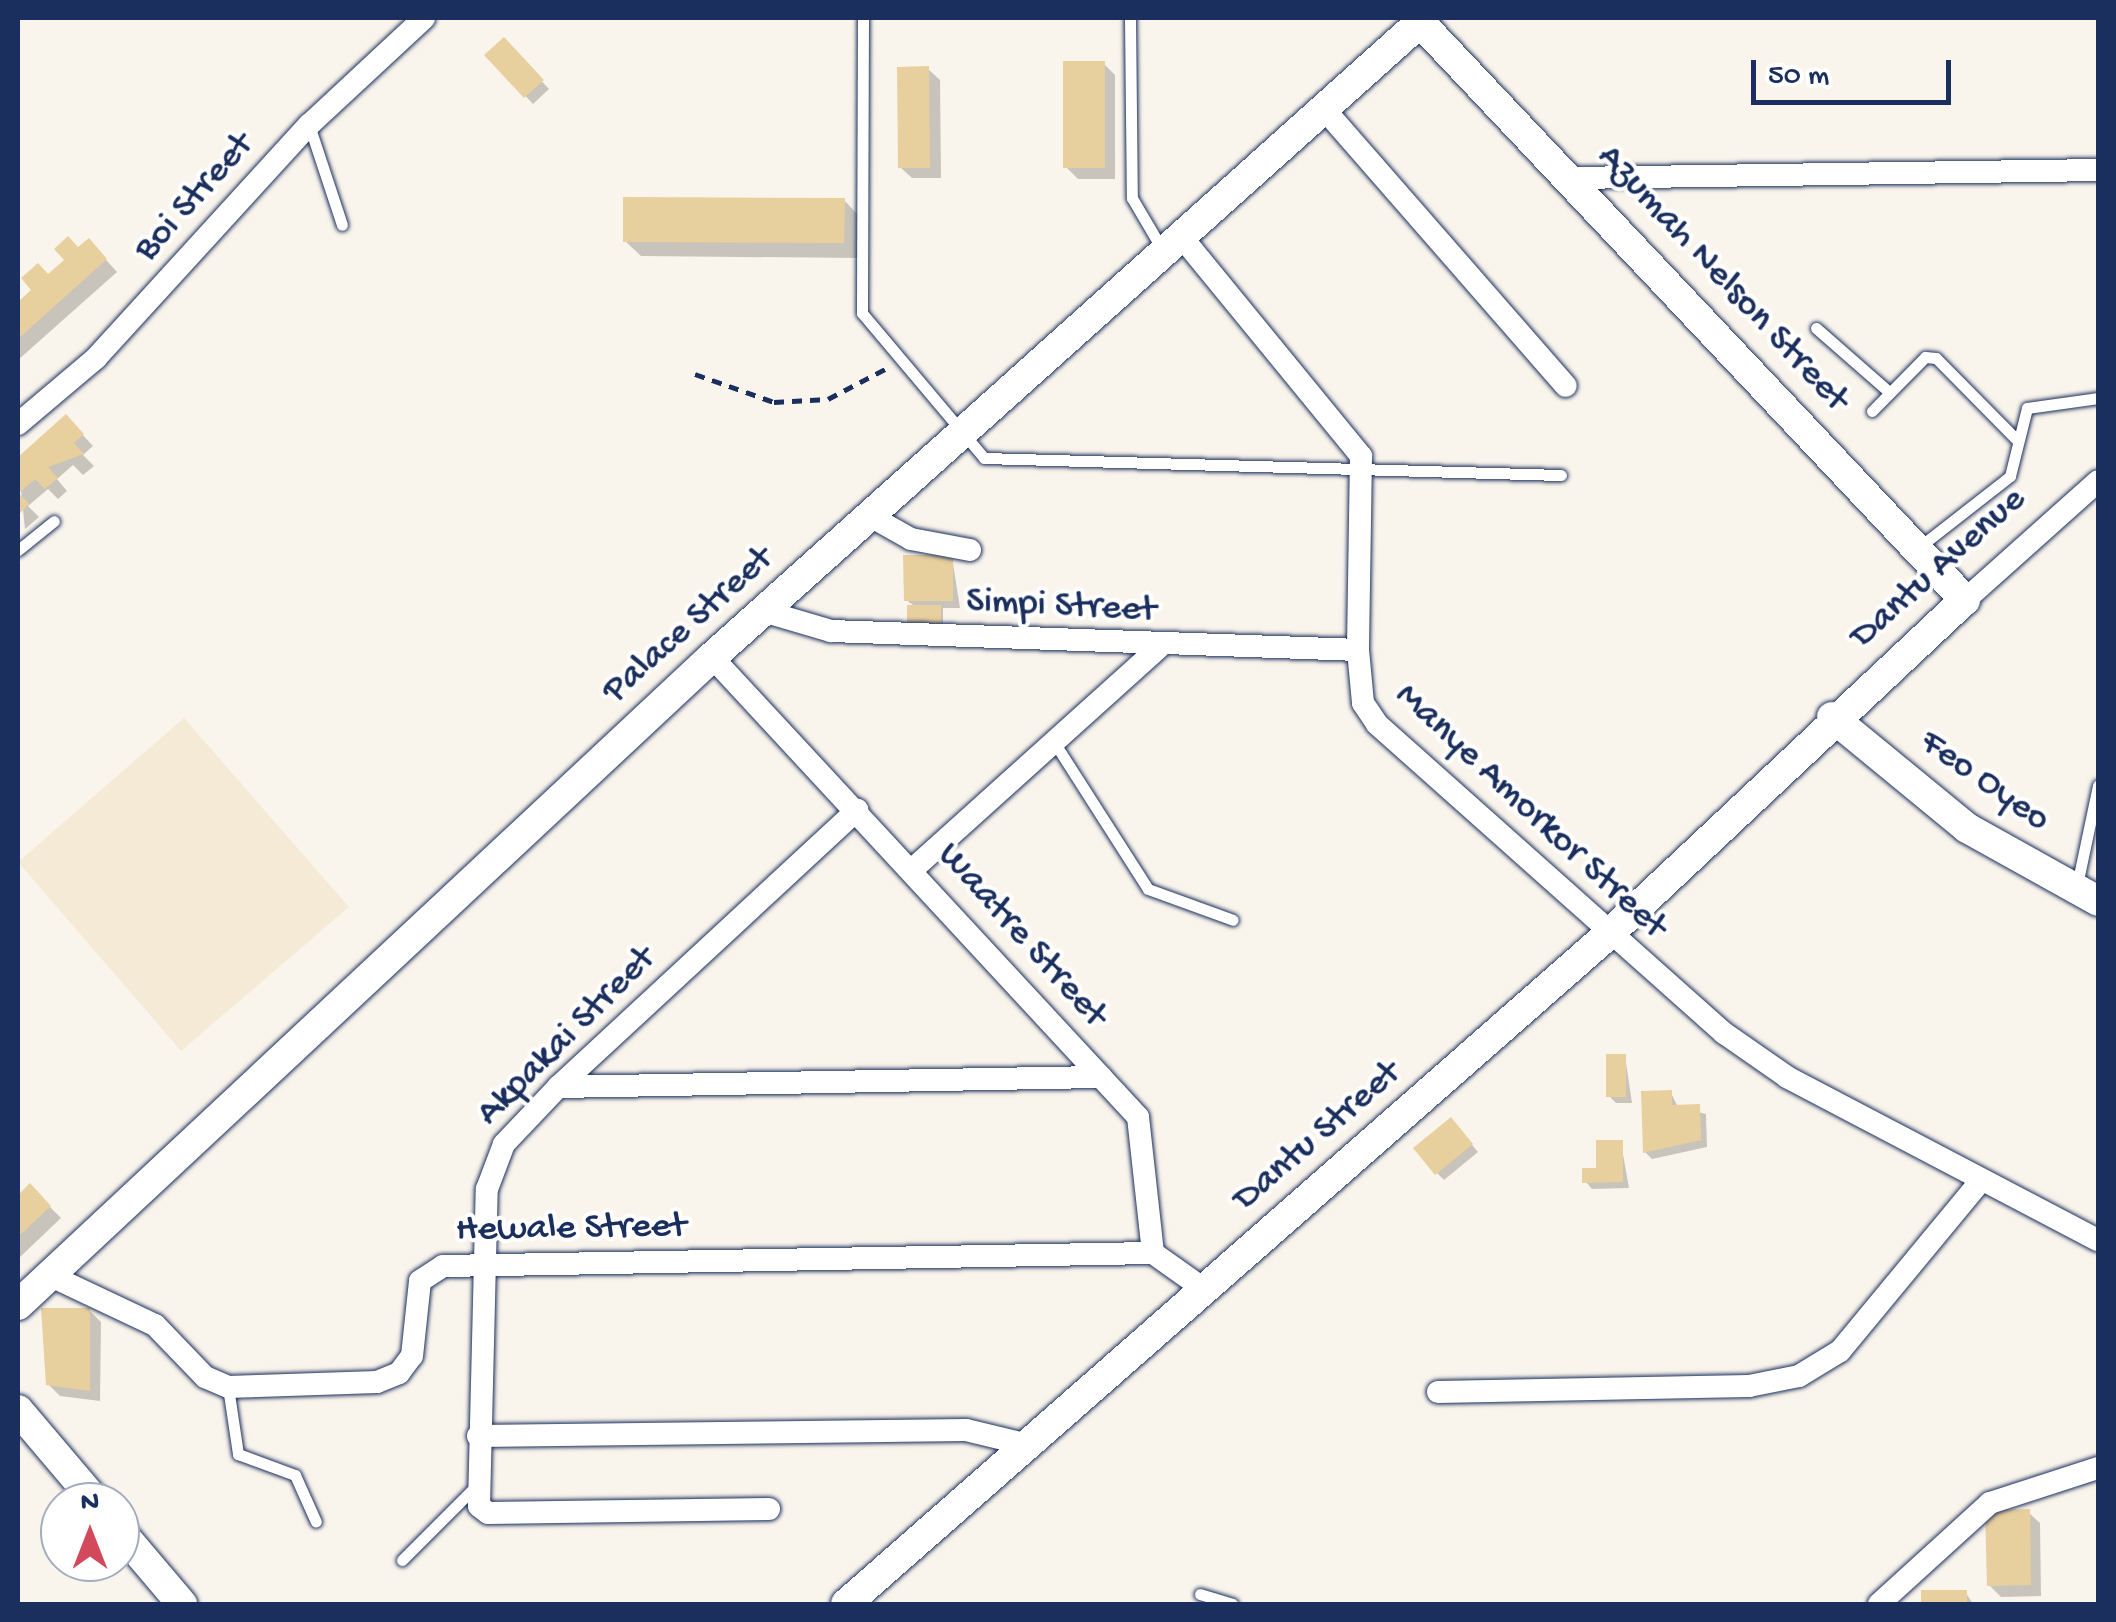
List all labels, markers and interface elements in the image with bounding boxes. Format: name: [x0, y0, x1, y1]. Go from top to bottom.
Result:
scale bar: [1756, 40, 1956, 102]
text: 50 m: [1768, 60, 1829, 95]
street label: Boi Street: [125, 124, 265, 272]
street label: Azumah Nelson Street: [1586, 136, 1858, 422]
street label: Dantu Avenue: [1842, 478, 2036, 660]
street label: Palace Street: [594, 537, 784, 715]
street label: Simpi Street: [965, 579, 1157, 635]
street label: Manye Amorkor Street: [1384, 674, 1676, 950]
street label: Feo Oyeo: [1910, 721, 2058, 843]
street label: Waatre Street: [926, 834, 1116, 1038]
street label: Akpakai Street: [468, 938, 666, 1136]
street label: Dantu Street: [1225, 1052, 1411, 1222]
street label: Hewale Street: [456, 1205, 686, 1255]
north arrow: [40, 1482, 140, 1582]
text: N: [81, 1487, 99, 1520]

